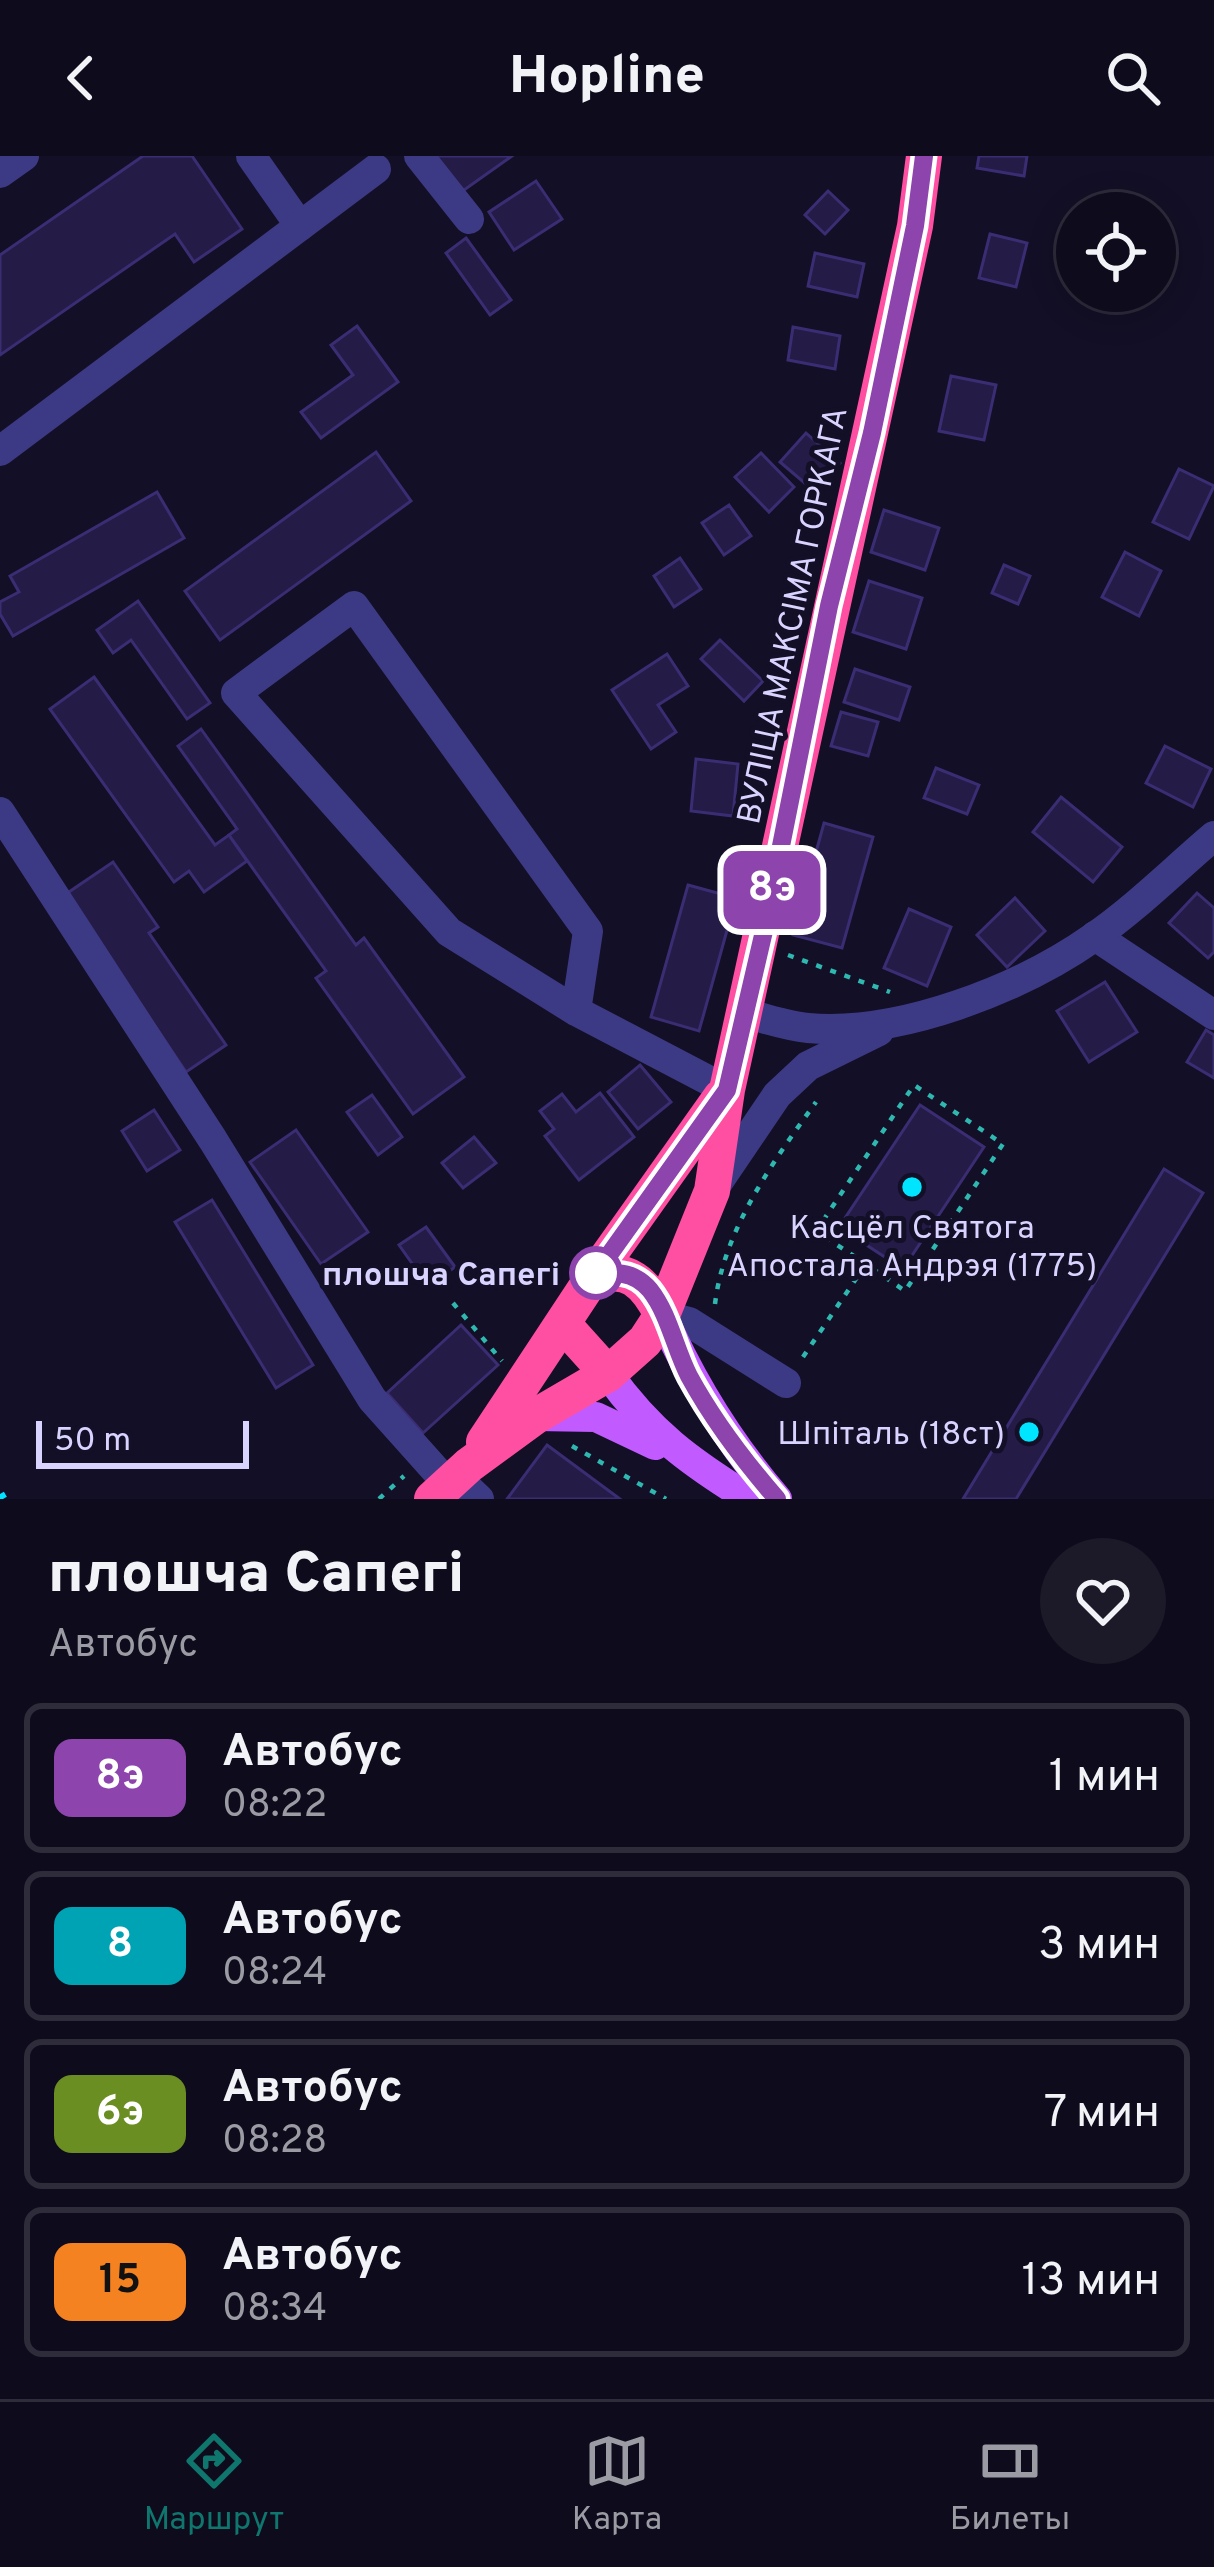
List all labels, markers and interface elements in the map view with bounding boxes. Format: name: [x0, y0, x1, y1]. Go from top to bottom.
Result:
text: Hopline: [509, 44, 705, 113]
icon: back: [48, 45, 114, 111]
icon: search: [1100, 45, 1166, 111]
map controls: [1056, 192, 1176, 312]
button: locate: [1056, 192, 1176, 312]
street label: ВУЛІЦА МАКСІМА ГОРКАГА: [730, 403, 860, 828]
line badge: 8э: [718, 851, 826, 929]
text: 8э: [747, 863, 797, 916]
marker: Касцёл Святога Апостала Андрэя (1775): [899, 1174, 925, 1200]
place label: Касцёл Святога Апостала Андрэя (1775): [727, 1209, 1097, 1289]
marker: плошча Сапегі: [571, 1248, 621, 1298]
place label: плошча Сапегі: [322, 1256, 560, 1298]
scale bar: [36, 1415, 249, 1468]
place label: Шпіталь (18ст): [777, 1415, 1005, 1457]
marker: Шпіталь (18ст): [1016, 1419, 1042, 1445]
text: 50 m: [54, 1421, 131, 1463]
button: heart: [1040, 1538, 1166, 1664]
text: плошча Сапегі: [48, 1541, 465, 1613]
text: Автобус: [48, 1622, 198, 1671]
text: Автобус: [222, 1725, 403, 1782]
text: 1 мин: [1049, 1750, 1160, 1807]
text: 8э: [95, 1751, 145, 1804]
text: 08:22: [222, 1782, 327, 1831]
text: Автобус: [222, 1893, 403, 1950]
text: 3 мин: [1038, 1918, 1160, 1975]
text: 8: [107, 1919, 133, 1972]
text: 08:24: [222, 1950, 327, 1999]
text: Автобус: [222, 2061, 403, 2118]
text: 7 мин: [1044, 2086, 1160, 2143]
text: 6э: [96, 2087, 144, 2140]
text: 08:28: [222, 2118, 327, 2167]
text: Автобус: [222, 2229, 403, 2286]
text: 13 мин: [1022, 2254, 1160, 2311]
text: 15: [99, 2255, 141, 2308]
text: 08:34: [222, 2286, 327, 2335]
tab: Маршрут: [144, 2428, 284, 2542]
tab: Карта: [572, 2428, 662, 2542]
tab: Билеты: [950, 2428, 1070, 2542]

